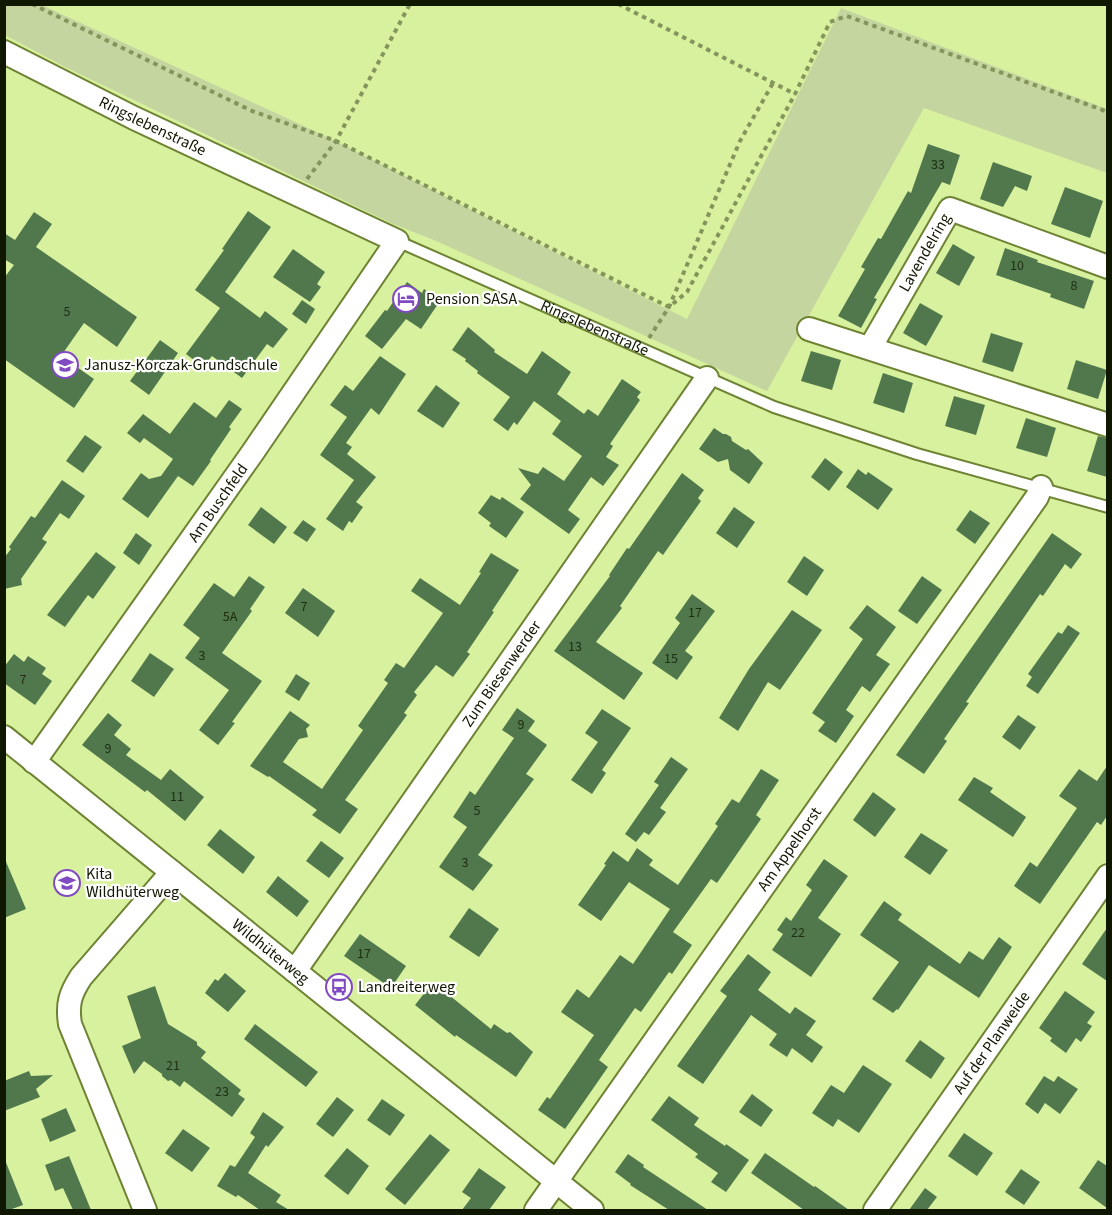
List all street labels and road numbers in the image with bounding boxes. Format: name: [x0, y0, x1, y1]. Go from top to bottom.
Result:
street label: Ringslebenstraße: [95, 91, 210, 161]
street label: Lavendelring: [894, 209, 956, 296]
street label: Ringslebenstraße: [537, 295, 652, 362]
street label: Am Buschfeld: [183, 459, 253, 547]
street label: Zum Biesenwerder: [457, 616, 547, 731]
street label: Am Appelhorst: [752, 802, 827, 896]
street label: Wildhüterweg: [227, 914, 314, 989]
street label: Auf der Planweide: [948, 987, 1035, 1099]

